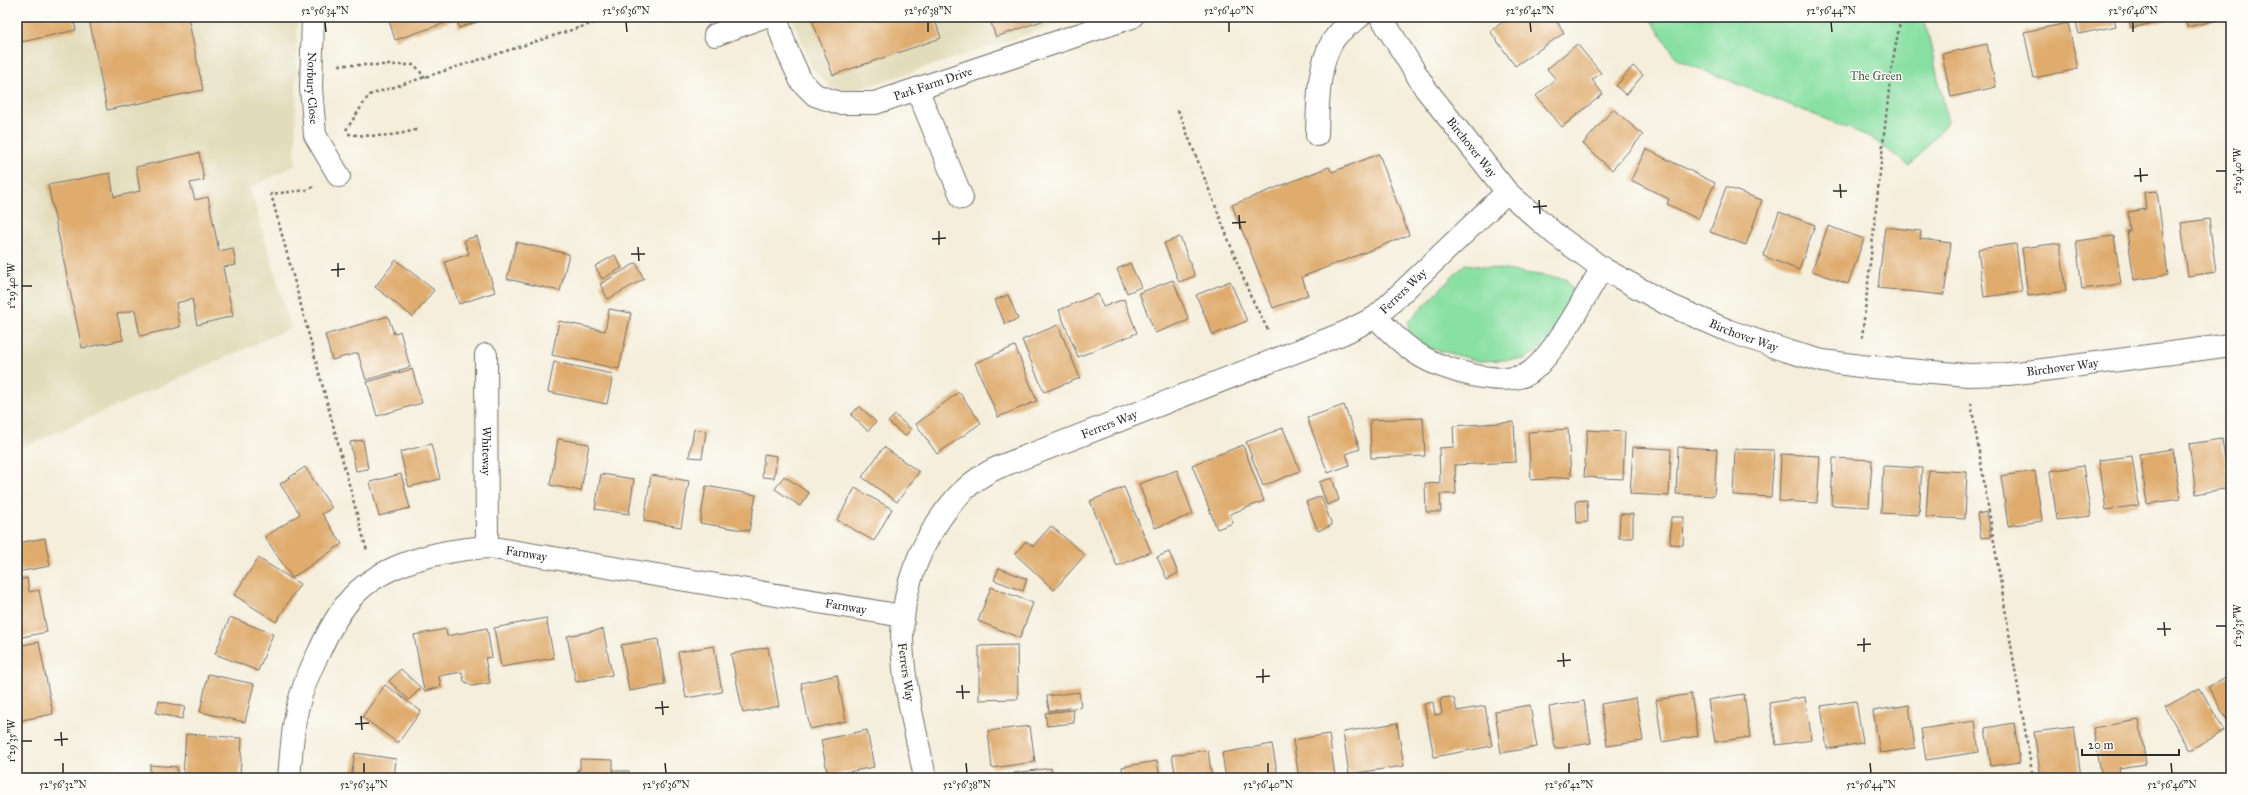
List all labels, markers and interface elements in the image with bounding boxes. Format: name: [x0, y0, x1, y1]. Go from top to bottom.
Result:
text: 52°56'34"N: [301, 5, 350, 17]
text: 52°56'36"N: [602, 5, 650, 17]
text: 52°56'38"N: [904, 5, 952, 17]
text: 52°56'40"N: [1204, 5, 1255, 17]
text: 52°56'42"N: [1505, 5, 1555, 17]
text: 52°56'44"N: [1806, 5, 1856, 17]
text: 52°56'46"N: [2108, 5, 2158, 17]
street label: Norbury Close: [304, 52, 321, 125]
street label: Park Farm Drive: [892, 64, 974, 103]
park label: The Green: [1850, 69, 1903, 83]
street label: Birchover Way: [1444, 114, 1500, 180]
text: 1°29'40"W: [2232, 148, 2244, 194]
text: 1°29'40"W: [6, 263, 18, 309]
street label: Ferrers Way: [1377, 265, 1430, 317]
street label: Birchover Way: [1707, 316, 1780, 355]
street label: Birchover Way: [2026, 356, 2100, 379]
street label: Ferrers Way: [1079, 407, 1140, 441]
street label: Whiteway: [479, 426, 494, 476]
street label: Farnway: [504, 543, 548, 564]
street label: Farnway: [824, 596, 868, 617]
text: 1°29'35"W: [2232, 604, 2244, 648]
street label: Ferrers Way: [895, 642, 917, 703]
text: 1°29'35"W: [6, 719, 18, 763]
scale bar: [2082, 731, 2179, 757]
text: 20 m: [2088, 738, 2114, 752]
text: 52°56'32"N: [39, 779, 87, 791]
text: 52°56'34"N: [340, 779, 389, 791]
text: 52°56'36"N: [642, 779, 690, 791]
text: 52°56'38"N: [943, 779, 991, 791]
text: 52°56'40"N: [1243, 779, 1294, 791]
text: 52°56'42"N: [1544, 779, 1594, 791]
text: 52°56'44"N: [1846, 779, 1896, 791]
text: 52°56'46"N: [2147, 779, 2197, 791]

